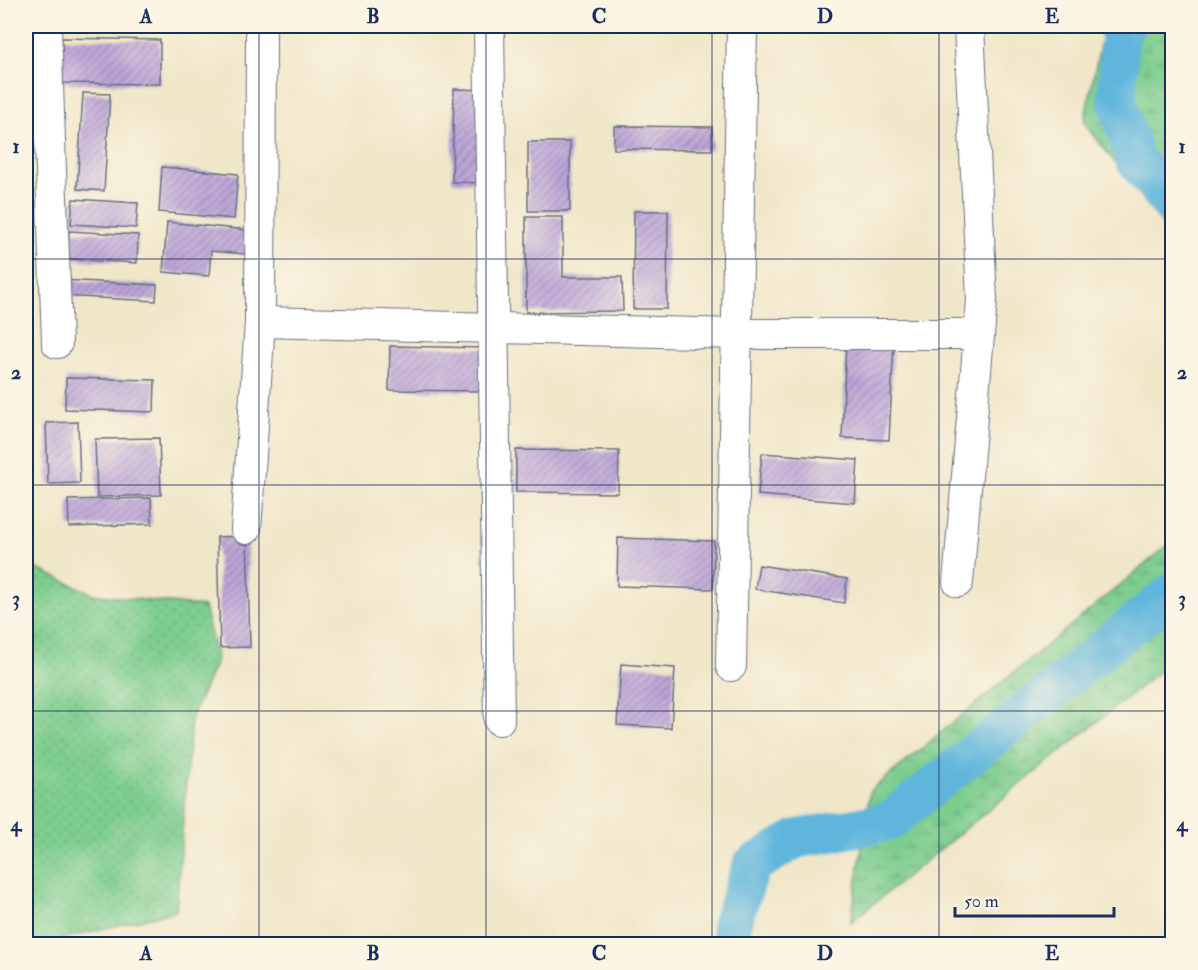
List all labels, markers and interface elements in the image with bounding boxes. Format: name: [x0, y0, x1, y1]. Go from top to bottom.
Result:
text: A: [139, 4, 153, 29]
text: B: [366, 4, 380, 29]
text: C: [592, 4, 606, 29]
text: D: [817, 4, 833, 29]
text: E: [1045, 4, 1060, 29]
text: 1: [12, 134, 20, 159]
text: 1: [1178, 134, 1186, 159]
text: 2: [11, 360, 21, 385]
text: 2: [1177, 360, 1187, 385]
text: 3: [12, 586, 20, 611]
text: 3: [1178, 586, 1186, 611]
text: 4: [10, 812, 23, 837]
text: 4: [1176, 812, 1189, 837]
scale bar: [955, 880, 1114, 918]
text: 50 m: [964, 890, 999, 913]
text: A: [139, 941, 153, 966]
text: B: [366, 941, 380, 966]
text: C: [592, 941, 606, 966]
text: D: [817, 941, 833, 966]
text: E: [1045, 941, 1060, 966]

